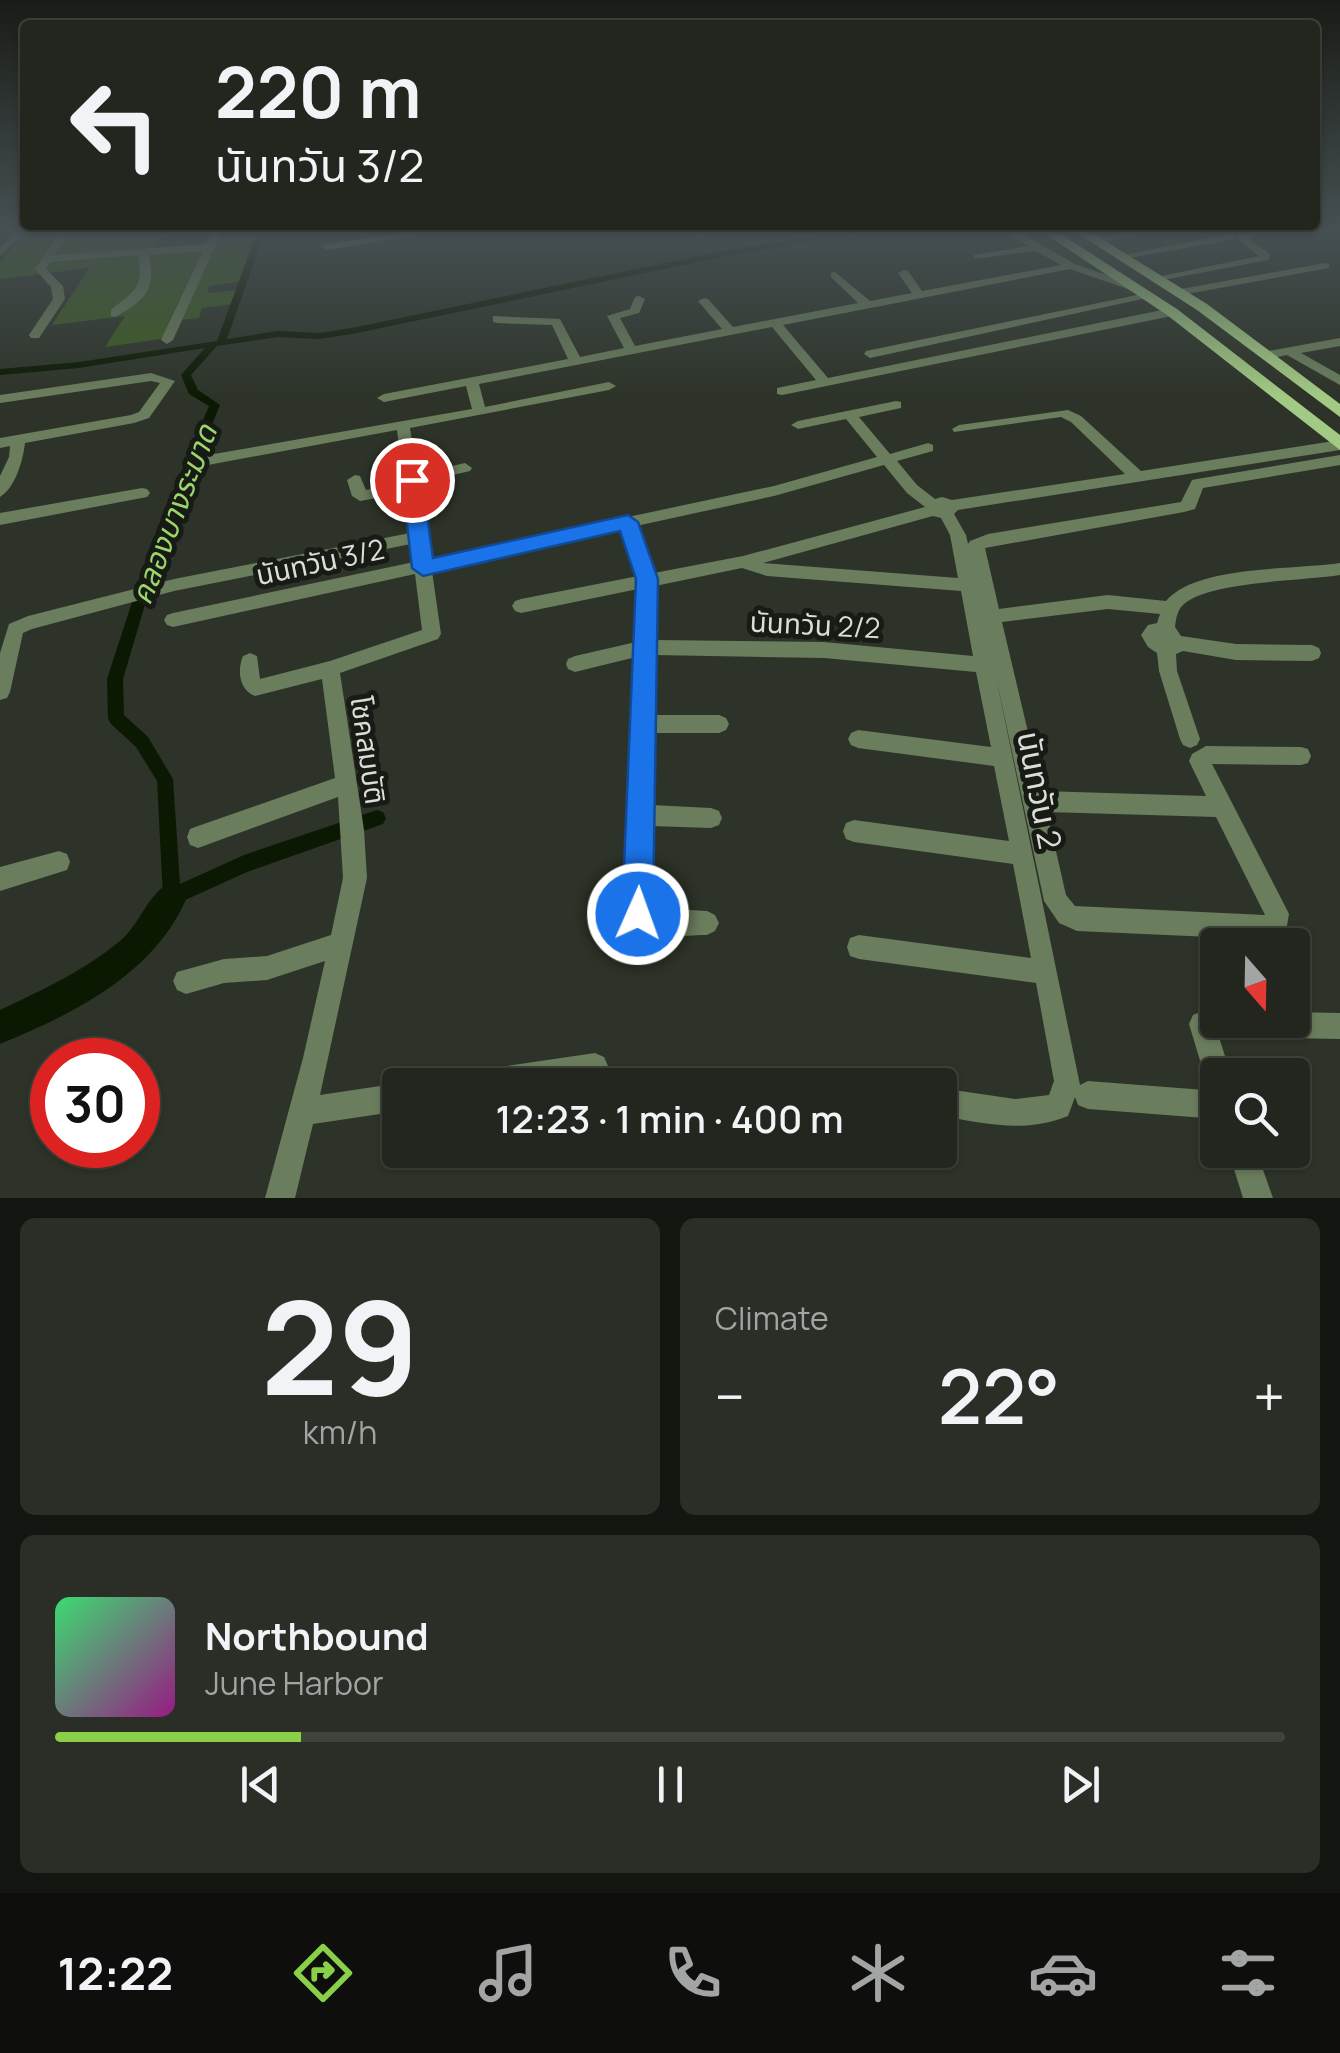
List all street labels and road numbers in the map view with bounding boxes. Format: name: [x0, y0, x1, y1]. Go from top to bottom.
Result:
street label: นันทวัน 3/2: [252, 529, 388, 593]
street label: นันทวัน 2/2: [749, 602, 881, 646]
street label: โชคสมบัติ: [343, 693, 395, 807]
street label: นันทวัน 2: [1007, 728, 1073, 852]

